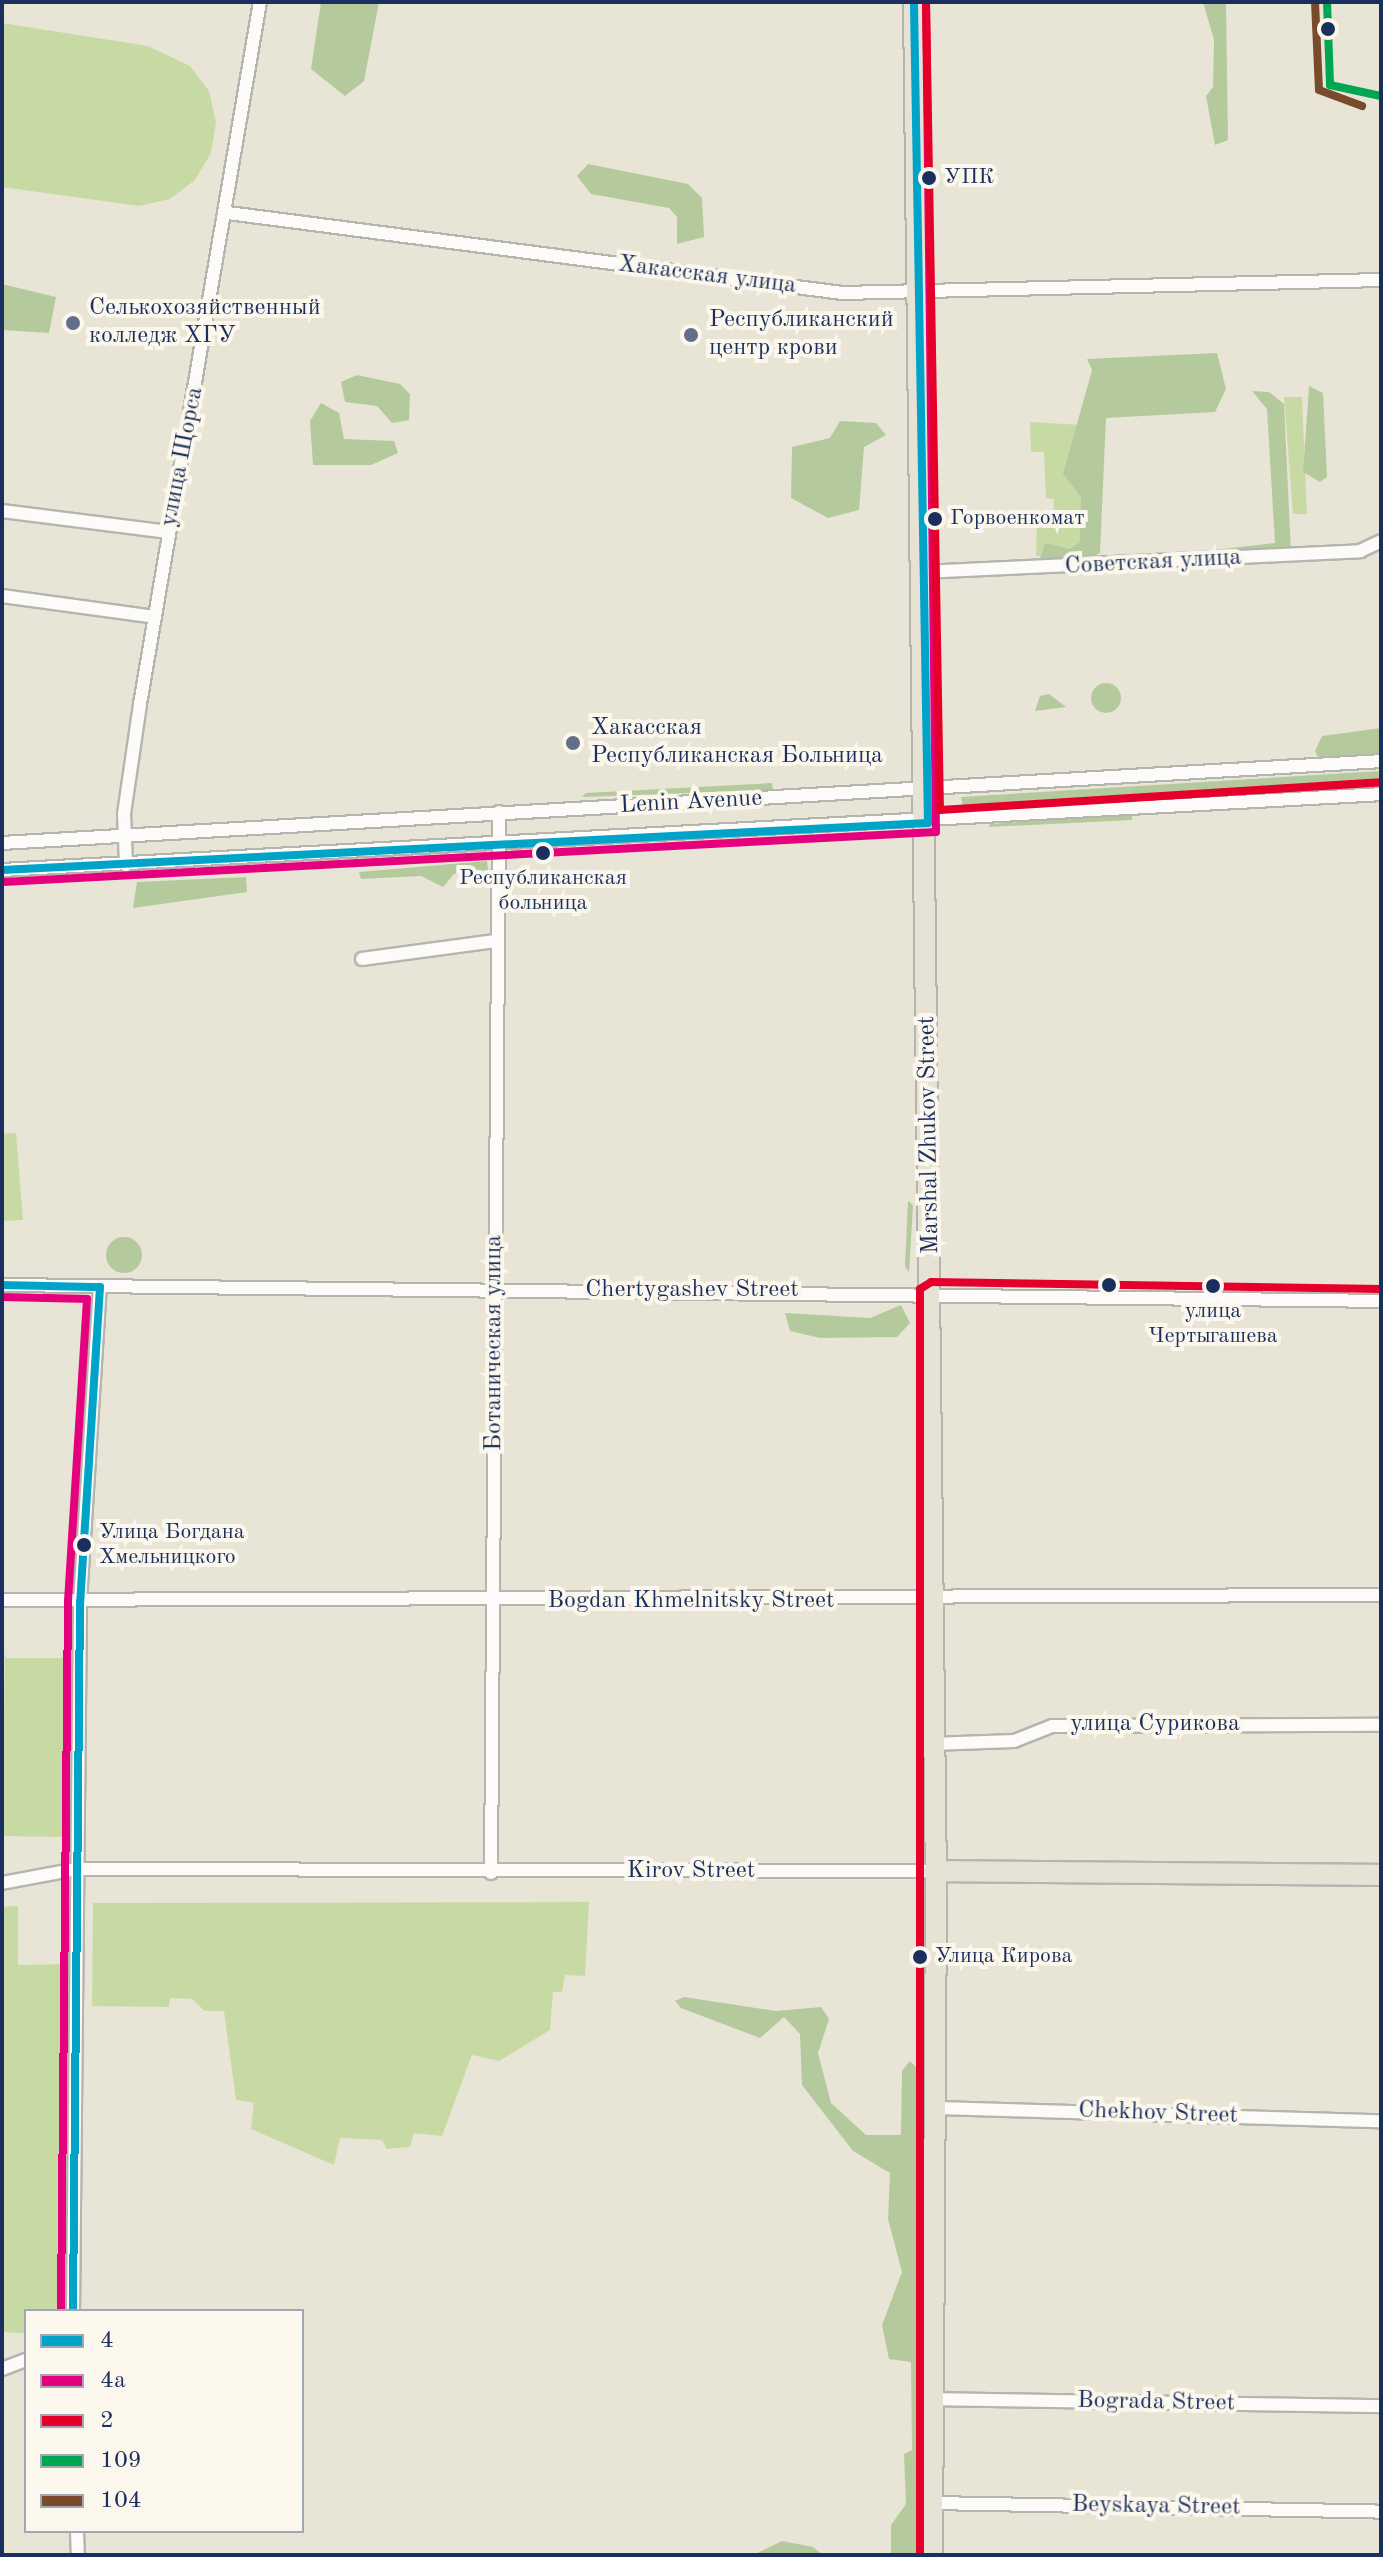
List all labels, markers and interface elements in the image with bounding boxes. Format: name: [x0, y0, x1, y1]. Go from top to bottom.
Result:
unlabelled marker: [1320, 21, 1336, 37]
place label: УПК: [944, 165, 994, 191]
marker: УПК: [921, 170, 937, 186]
street label: Хакасская улица: [616, 251, 798, 301]
place label: Селькохозяйственный колледж ХГУ: [89, 295, 321, 351]
place label: Республиканский центр крови: [709, 307, 894, 363]
marker: Селькохозяйственный колледж ХГУ: [64, 314, 82, 332]
marker: Республиканский центр крови: [680, 324, 702, 346]
street label: улица Щорса: [155, 385, 211, 529]
place label: Горвоенкомат: [950, 506, 1085, 532]
marker: Горвоенкомат: [927, 511, 943, 527]
street label: Советская улица: [1064, 544, 1242, 582]
place label: Хакасская Республиканская Больница: [591, 715, 883, 771]
marker: Хакасская Республиканская Больница: [562, 732, 584, 754]
street label: Lenin Avenue: [619, 785, 763, 821]
marker: Республиканская больница: [535, 845, 551, 861]
place label: Республиканская больница: [459, 865, 627, 916]
street label: Marshal Zhukov Street: [914, 1016, 946, 1254]
street label: Ботаническая улица: [481, 1235, 509, 1451]
street label: Chertygashev Street: [585, 1277, 799, 1305]
unlabelled marker: [1101, 1277, 1117, 1293]
marker: улица Чертыгашева: [1205, 1278, 1221, 1294]
place label: улица Чертыгашева: [1148, 1298, 1278, 1350]
place label: Улица Богдана Хмельницкого: [99, 1519, 245, 1570]
marker: Улица Богдана Хмельницкого: [76, 1537, 92, 1553]
street label: Bogdan Khmelnitsky Street: [547, 1588, 835, 1616]
street label: улица Сурикова: [1070, 1711, 1240, 1739]
street label: Kirov Street: [627, 1858, 755, 1886]
place label: Улица Кирова: [935, 1944, 1072, 1970]
marker: Улица Кирова: [912, 1949, 928, 1965]
street label: Chekhov Street: [1078, 2097, 1238, 2131]
legend: [24, 2309, 304, 2533]
text: 4: [100, 2329, 114, 2353]
text: 4а: [100, 2369, 126, 2393]
street label: Bograda Street: [1077, 2387, 1235, 2419]
text: 2: [100, 2409, 114, 2433]
text: 109: [100, 2449, 142, 2473]
text: 104: [100, 2489, 142, 2513]
street label: Beyskaya Street: [1071, 2491, 1241, 2523]

